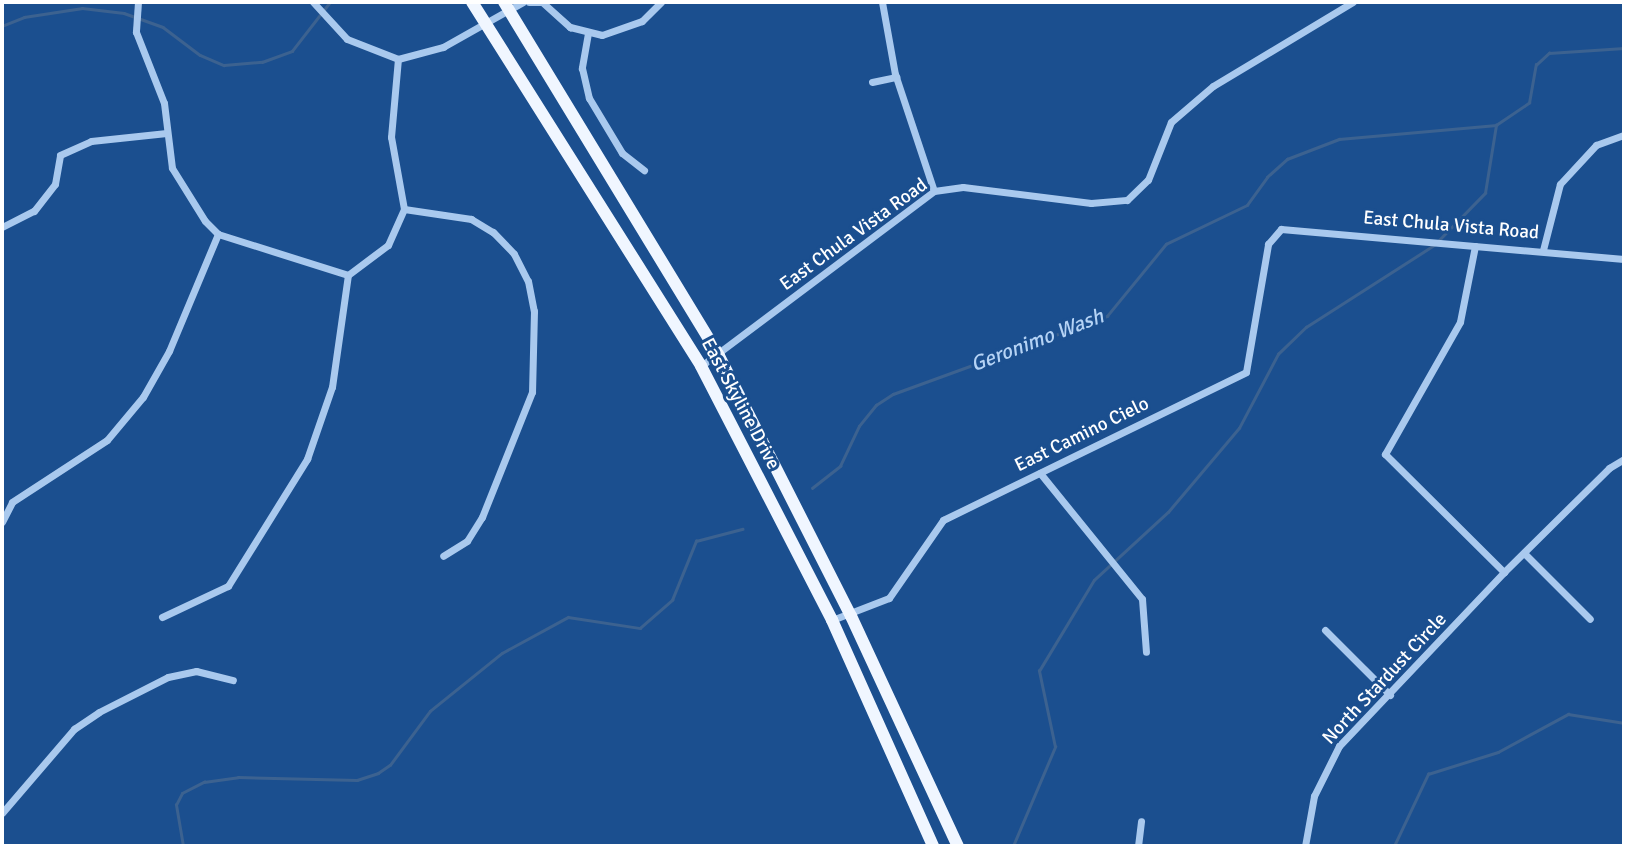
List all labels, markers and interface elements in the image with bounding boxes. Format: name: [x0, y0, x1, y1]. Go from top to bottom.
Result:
street label: East Chula Vista Road: [776, 174, 932, 296]
street label: East Chula Vista Road: [1362, 207, 1540, 245]
water label: Geronimo Wash: [967, 303, 1107, 377]
street label: East Skyline Drive: [696, 334, 784, 474]
street label: East Camino Cielo: [1011, 393, 1153, 477]
street label: North Stardust Circle: [1318, 608, 1452, 750]

